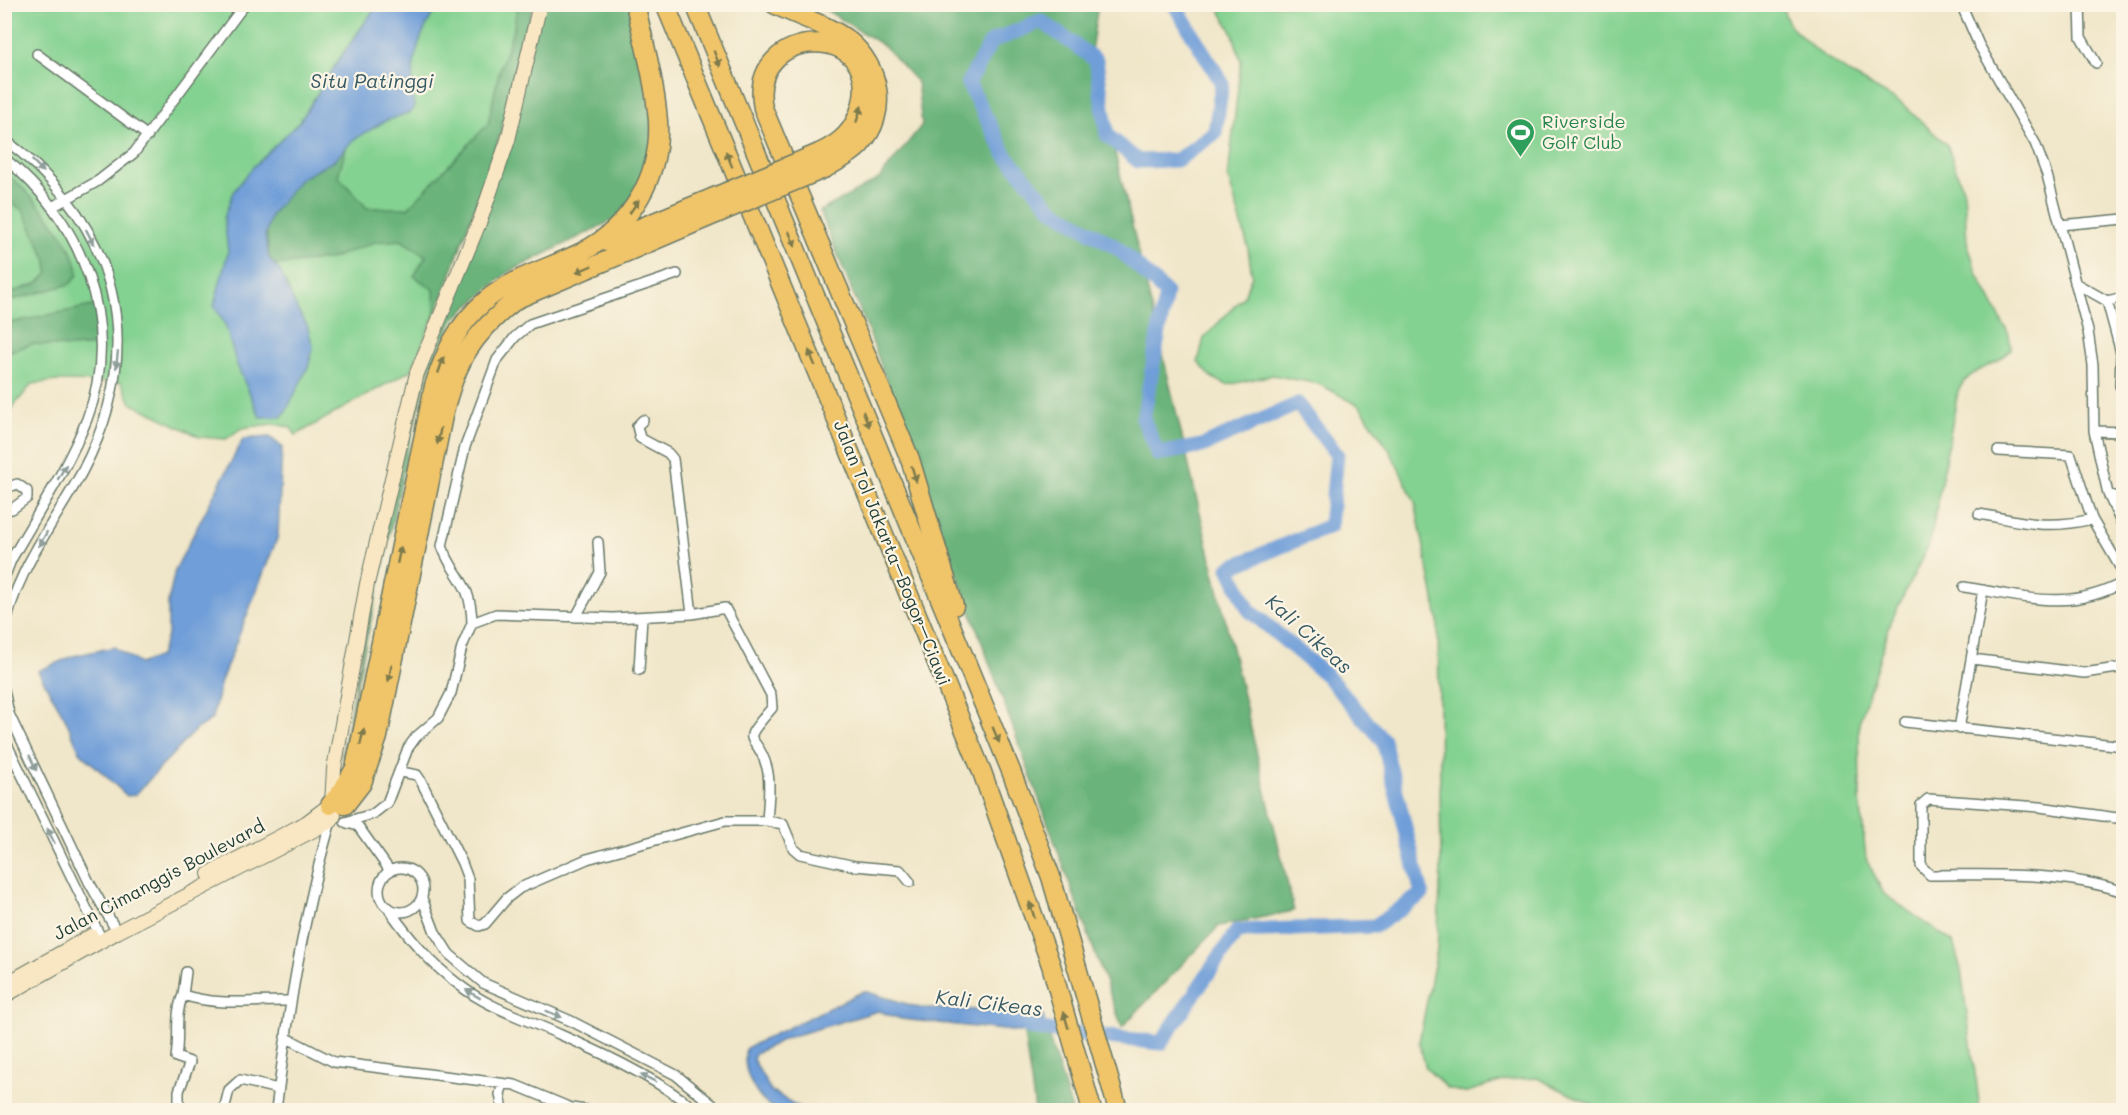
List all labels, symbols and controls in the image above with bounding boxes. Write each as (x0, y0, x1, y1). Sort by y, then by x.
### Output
one-way arrow (712, 50, 722, 68)
water label: Situ Patinggi (310, 67, 435, 93)
one-way arrow (854, 105, 864, 123)
place label: Riverside Golf Club (1542, 109, 1626, 154)
sports icon: Riverside Golf Club (1505, 116, 1537, 158)
one-way arrow (724, 149, 734, 167)
one-way arrow (31, 158, 45, 172)
one-way arrow (628, 199, 640, 215)
one-way arrow (85, 229, 95, 246)
one-way arrow (788, 230, 797, 248)
one-way arrow (575, 264, 593, 274)
one-way arrow (807, 349, 817, 367)
one-way arrow (112, 351, 122, 370)
one-way arrow (437, 356, 446, 374)
one-way arrow (862, 410, 871, 428)
street label: Jalan Tol Jakarta–Bogor–Ciawi (829, 416, 957, 689)
one-way arrow (434, 426, 443, 445)
one-way arrow (57, 463, 67, 480)
one-way arrow (910, 465, 919, 483)
one-way arrow (38, 531, 49, 547)
one-way arrow (395, 546, 404, 565)
water label: Kali Cikeas (1261, 588, 1358, 679)
one-way arrow (385, 664, 394, 683)
one-way arrow (358, 727, 367, 746)
one-way arrow (991, 727, 1001, 745)
one-way arrow (29, 754, 38, 771)
street label: Jalan Cimanggis Boulevard (49, 813, 268, 945)
one-way arrow (47, 827, 56, 844)
one-way arrow (1027, 901, 1036, 919)
water label: Kali Cikeas (934, 983, 1044, 1021)
one-way arrow (465, 988, 481, 999)
one-way arrow (545, 1010, 563, 1019)
one-way arrow (1061, 1011, 1070, 1029)
one-way arrow (639, 1074, 656, 1083)

